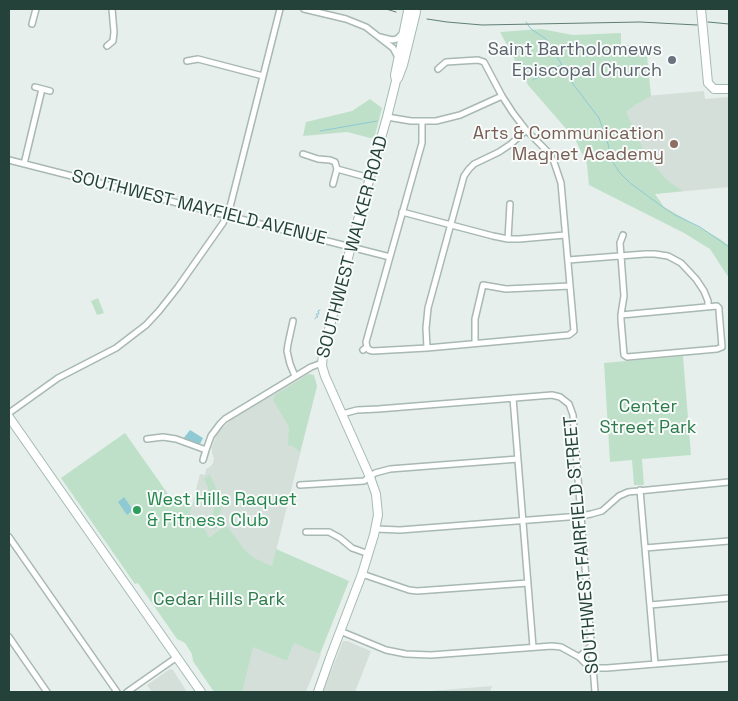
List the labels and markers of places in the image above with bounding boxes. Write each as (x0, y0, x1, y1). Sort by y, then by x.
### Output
place label: Saint Bartholomews Episcopal Church (488, 39, 662, 82)
marker: Saint Bartholomews Episcopal Church (666, 54, 678, 66)
place label: Arts & Communication Magnet Academy (473, 123, 664, 166)
marker: Arts & Communication Magnet Academy (668, 138, 680, 150)
place label: West Hills Raquet & Fitness Club (147, 489, 297, 532)
marker: West Hills Raquet & Fitness Club (131, 504, 143, 516)

